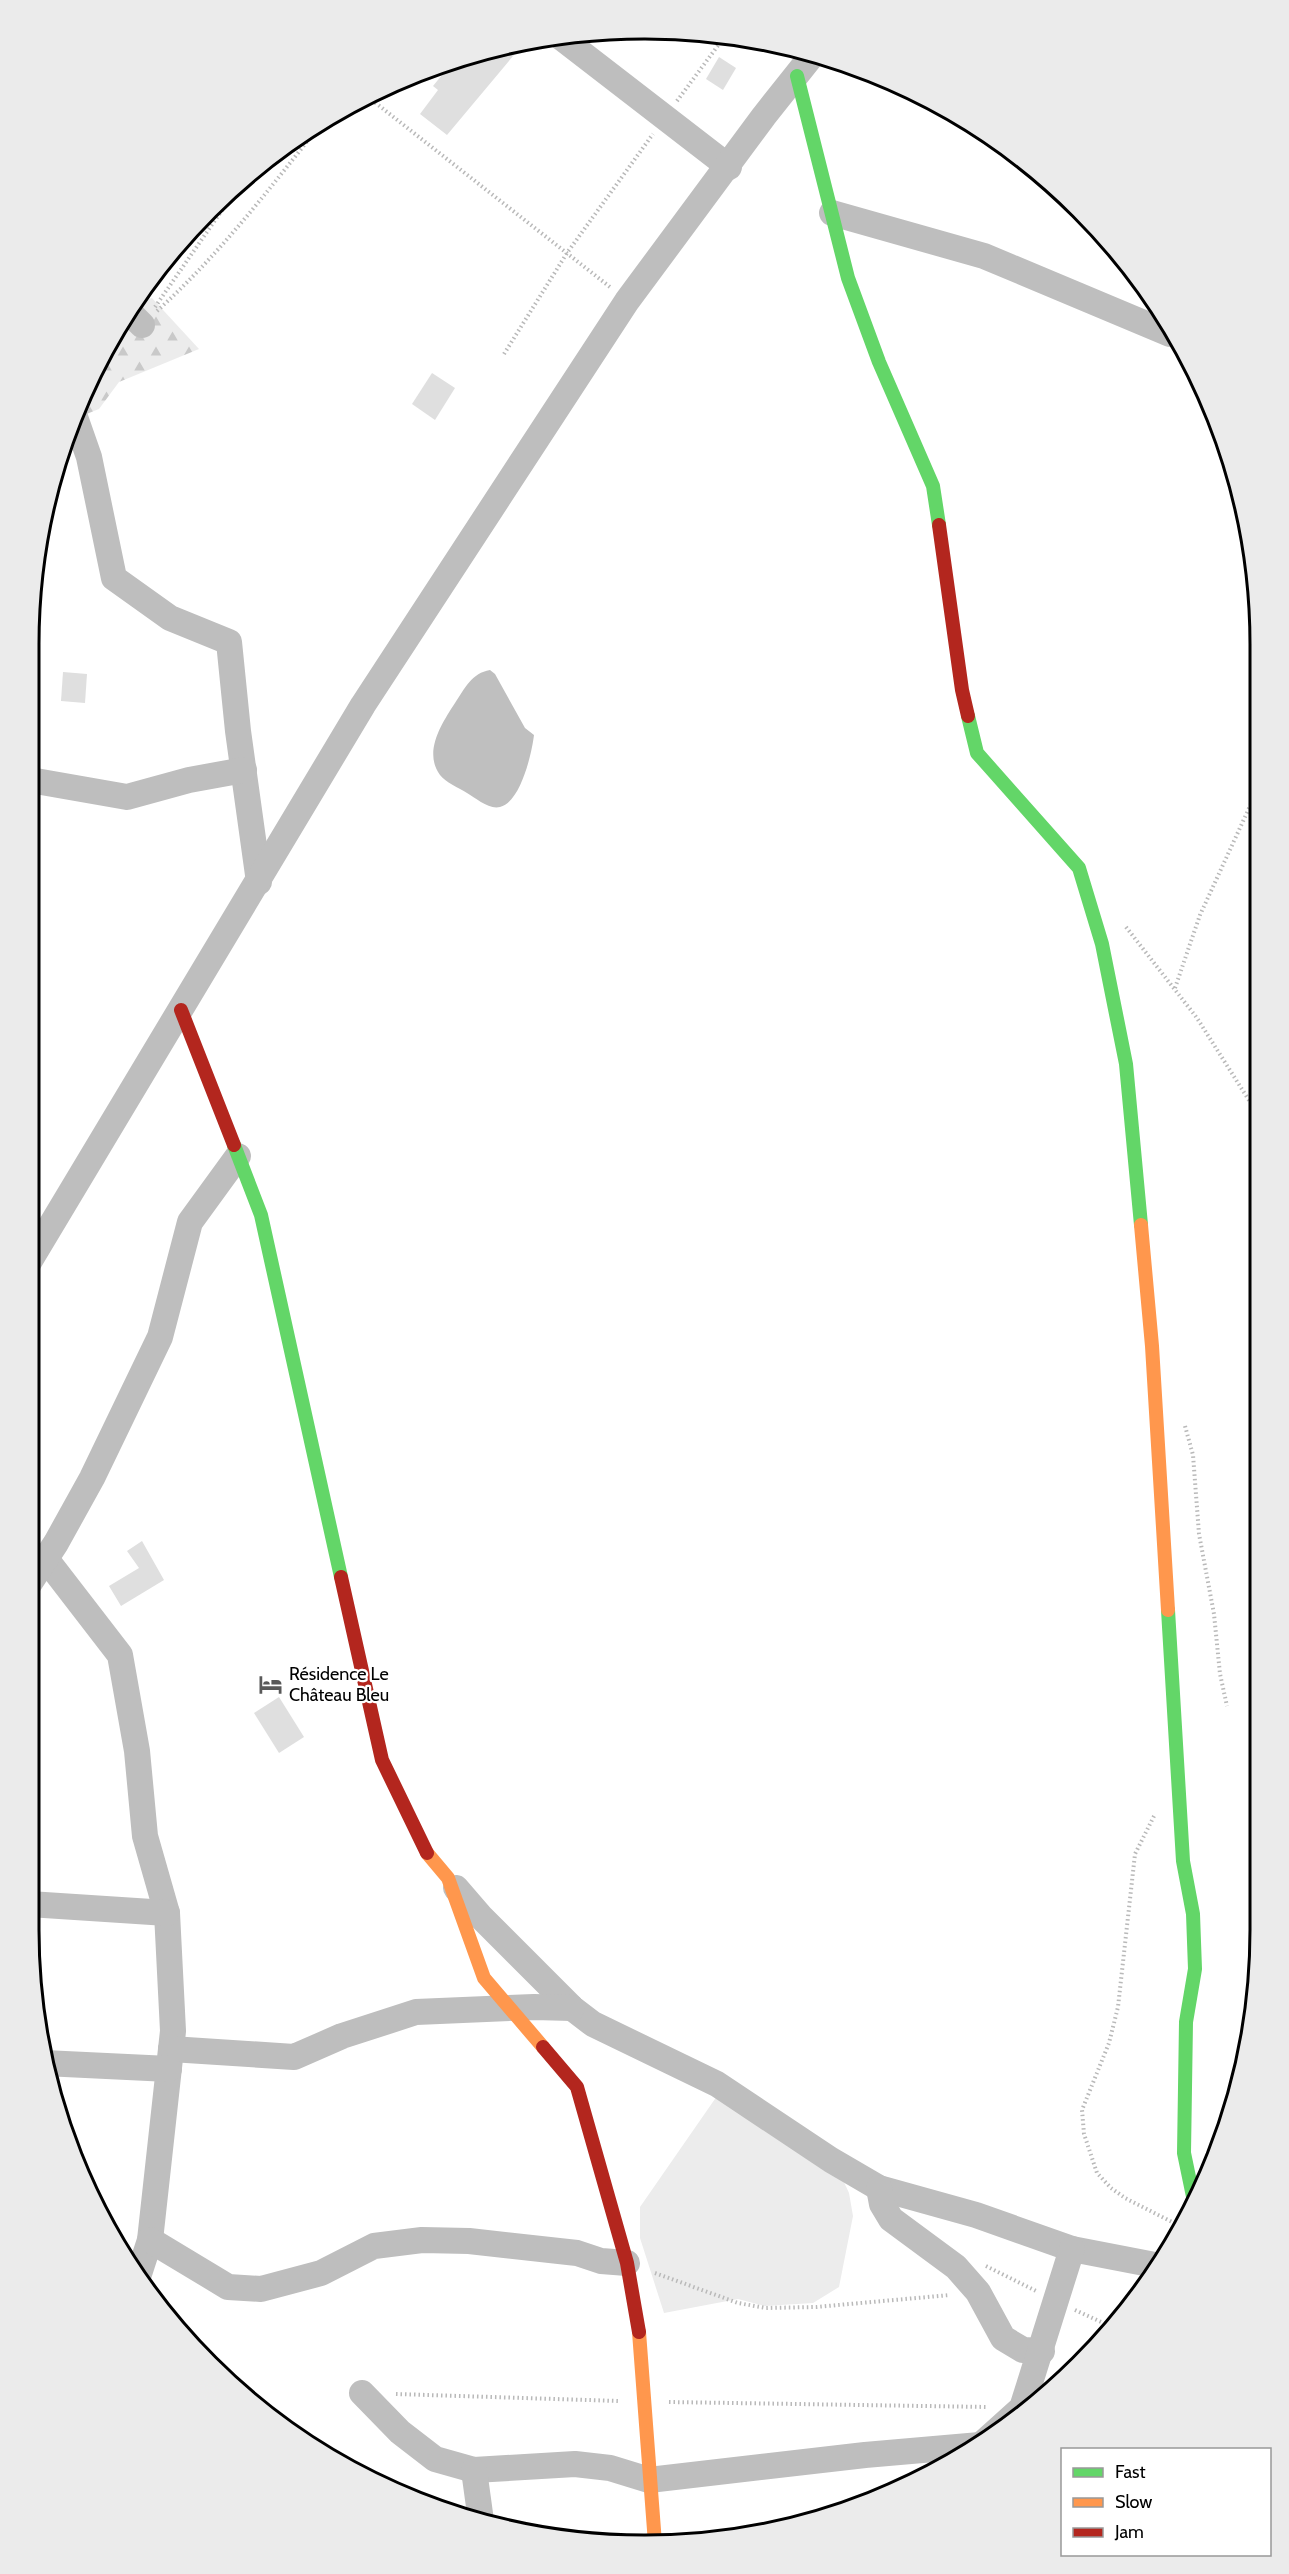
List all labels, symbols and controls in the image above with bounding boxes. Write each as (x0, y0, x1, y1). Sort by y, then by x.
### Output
place label: Résidence Le Château Bleu (289, 1663, 389, 1706)
hotel icon: Résidence Le Château Bleu (258, 1671, 284, 1697)
legend (1061, 2448, 1271, 2556)
text: Fast (1115, 2461, 1146, 2483)
text: Slow (1115, 2491, 1152, 2513)
text: Jam (1114, 2521, 1144, 2543)

